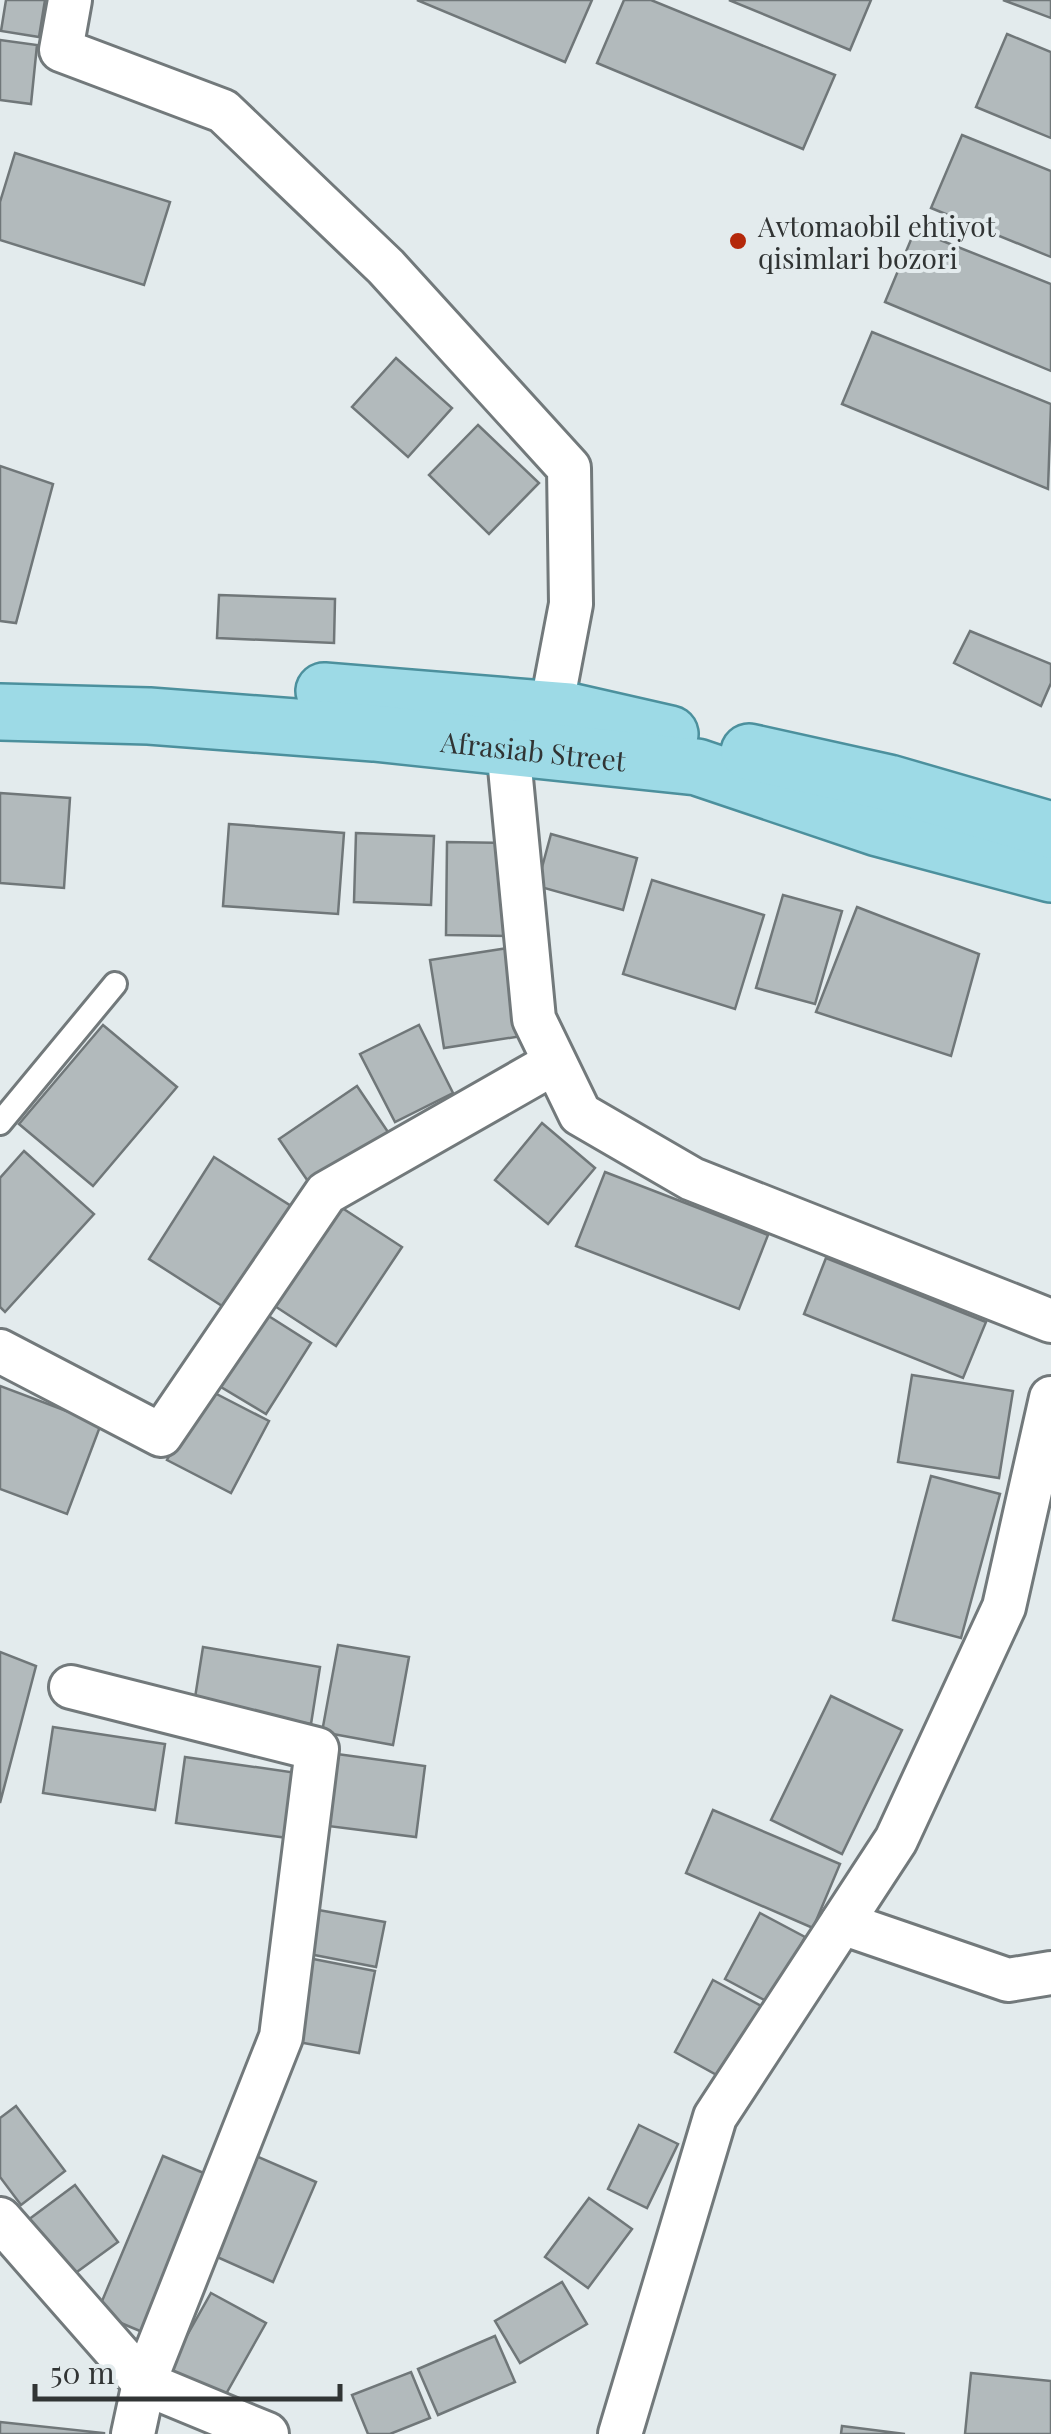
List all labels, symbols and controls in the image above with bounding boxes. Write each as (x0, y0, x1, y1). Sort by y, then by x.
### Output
place label: Avtomaobil ehtiyot qisimlari bozori (757, 207, 997, 276)
marker: Avtomaobil ehtiyot qisimlari bozori (727, 230, 749, 252)
street label: Afrasiab Street (438, 722, 629, 778)
scale bar (35, 2339, 340, 2401)
text: 50 m (50, 2352, 115, 2392)

